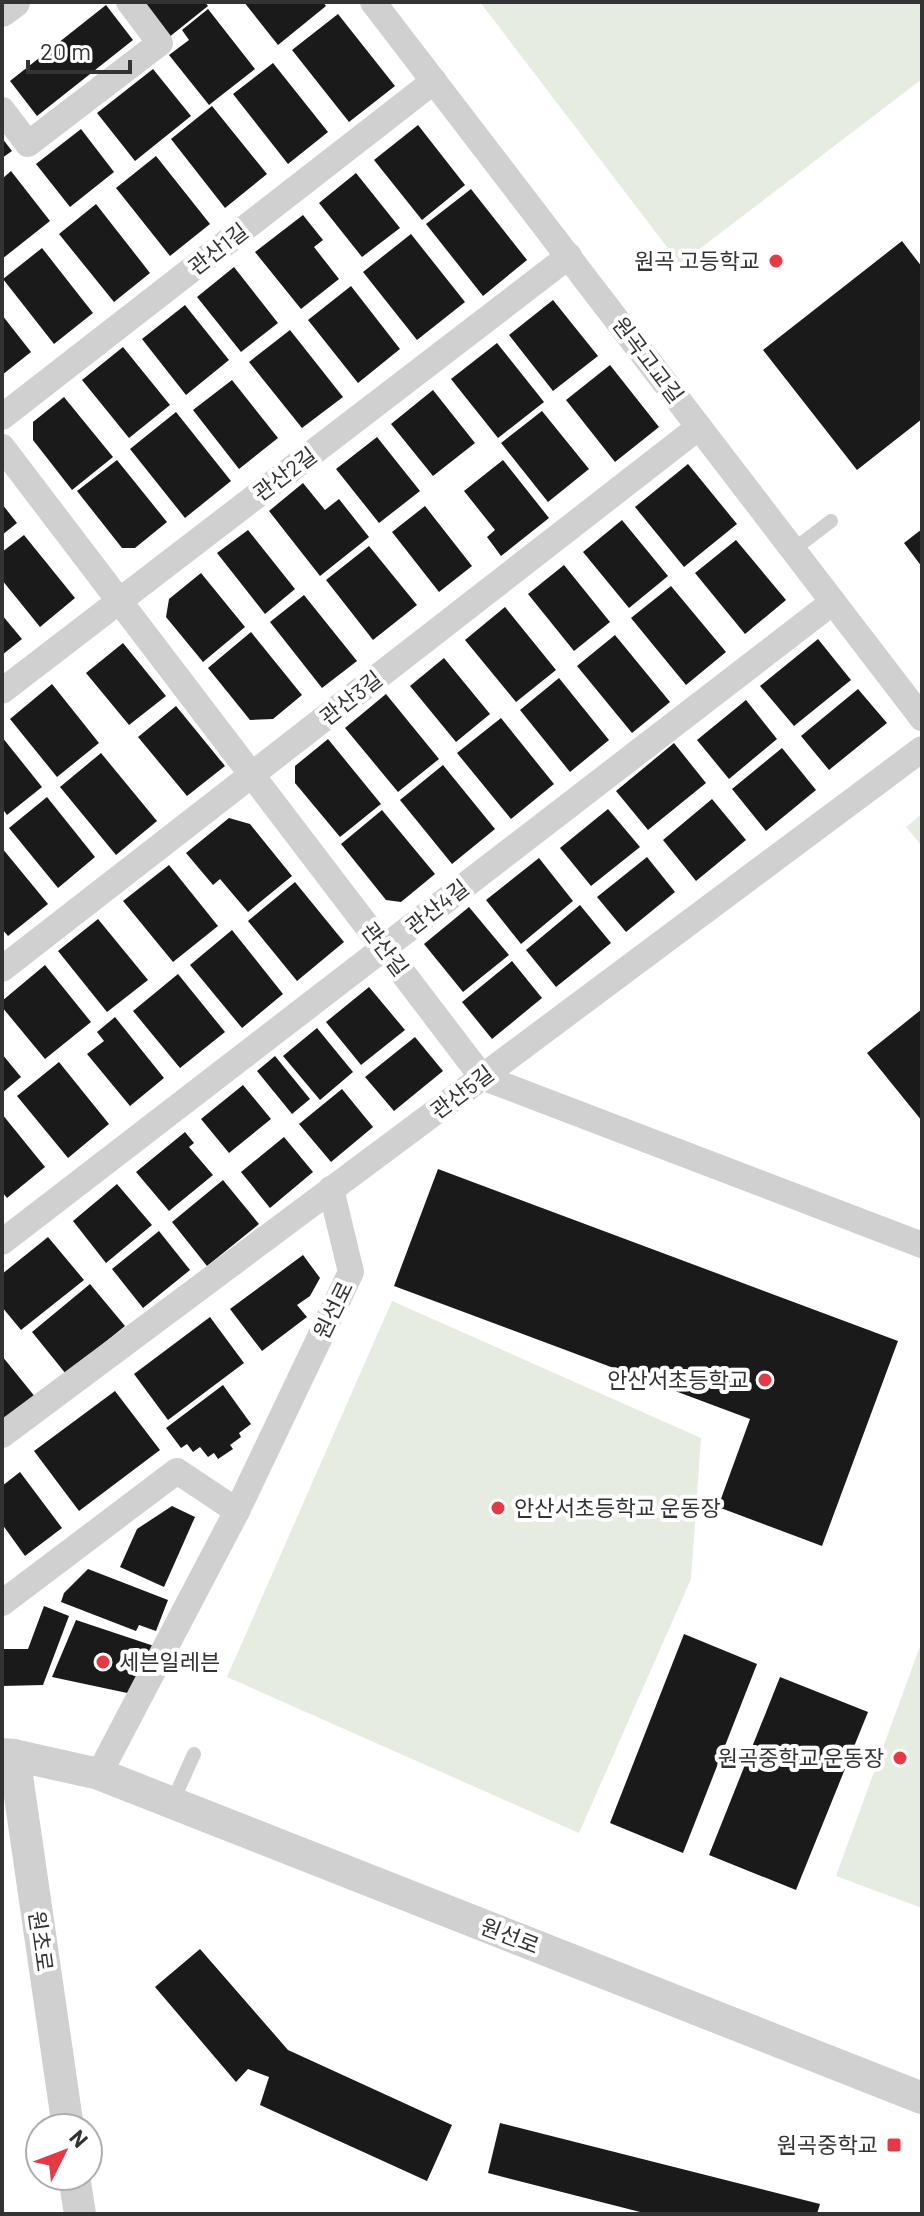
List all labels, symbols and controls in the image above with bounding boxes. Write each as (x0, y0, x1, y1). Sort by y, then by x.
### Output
scale bar (28, 24, 130, 74)
text: 20 m (40, 36, 91, 65)
street label: 관산1길 (182, 217, 252, 280)
place label: 원곡 고등학교 (634, 247, 760, 273)
marker: 원곡 고등학교 (767, 252, 785, 270)
street label: 원곡고교길 (608, 311, 690, 408)
street label: 관산2길 (248, 441, 321, 505)
street label: 관산3길 (314, 665, 387, 730)
street label: 관산4길 (400, 874, 473, 939)
street label: 관산길 (357, 916, 414, 980)
street label: 관산5길 (425, 1059, 498, 1123)
street label: 원선로 (307, 1277, 357, 1343)
place label: 안산서초등학교 (607, 1366, 749, 1392)
marker: 안산서초등학교 (756, 1371, 774, 1389)
place label: 안산서초등학교 운동장 (514, 1494, 721, 1520)
marker: 안산서초등학교 운동장 (489, 1499, 507, 1517)
place label: 세븐일레븐 (119, 1648, 220, 1674)
marker: 세븐일레븐 (94, 1653, 112, 1671)
place label: 원곡중학교 운동장 (718, 1744, 884, 1770)
marker: 원곡중학교 운동장 (891, 1749, 909, 1767)
street label: 원초로 (25, 1909, 59, 1973)
street label: 원선로 (477, 1912, 543, 1958)
north arrow (24, 2112, 104, 2192)
text: N (65, 2124, 94, 2152)
place label: 원곡중학교 (777, 2131, 878, 2157)
marker: 원곡중학교 (885, 2136, 903, 2154)

